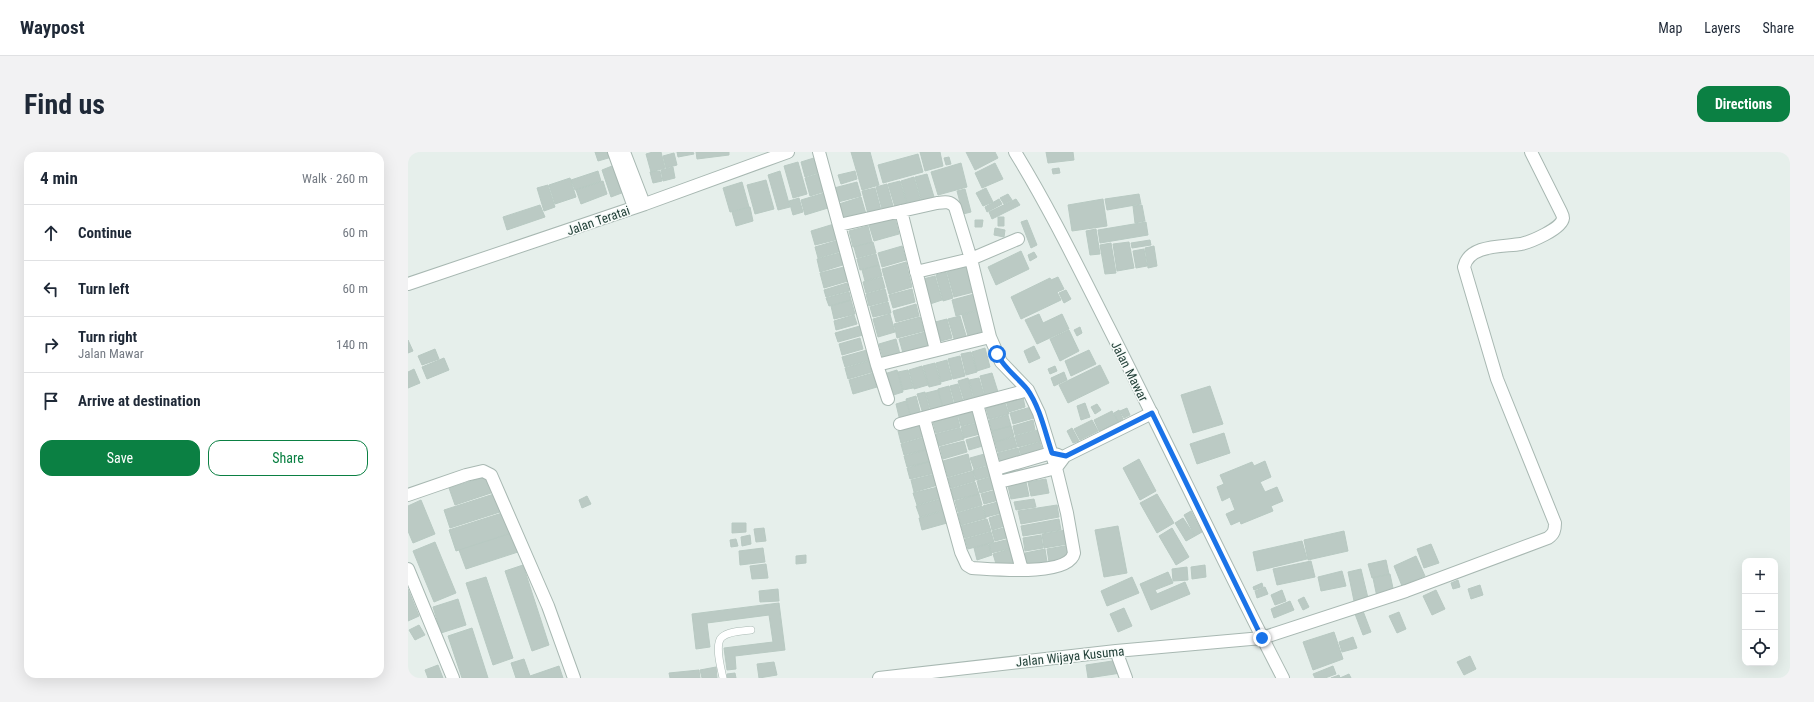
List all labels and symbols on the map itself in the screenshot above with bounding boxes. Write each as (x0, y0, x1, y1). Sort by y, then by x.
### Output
street label: Jalan Teratai (565, 203, 632, 238)
street label: Jalan Mawar (1108, 339, 1151, 404)
route start (988, 345, 1006, 363)
route end (1253, 629, 1271, 647)
street label: Jalan Wijaya Kusuma (1015, 643, 1125, 670)

